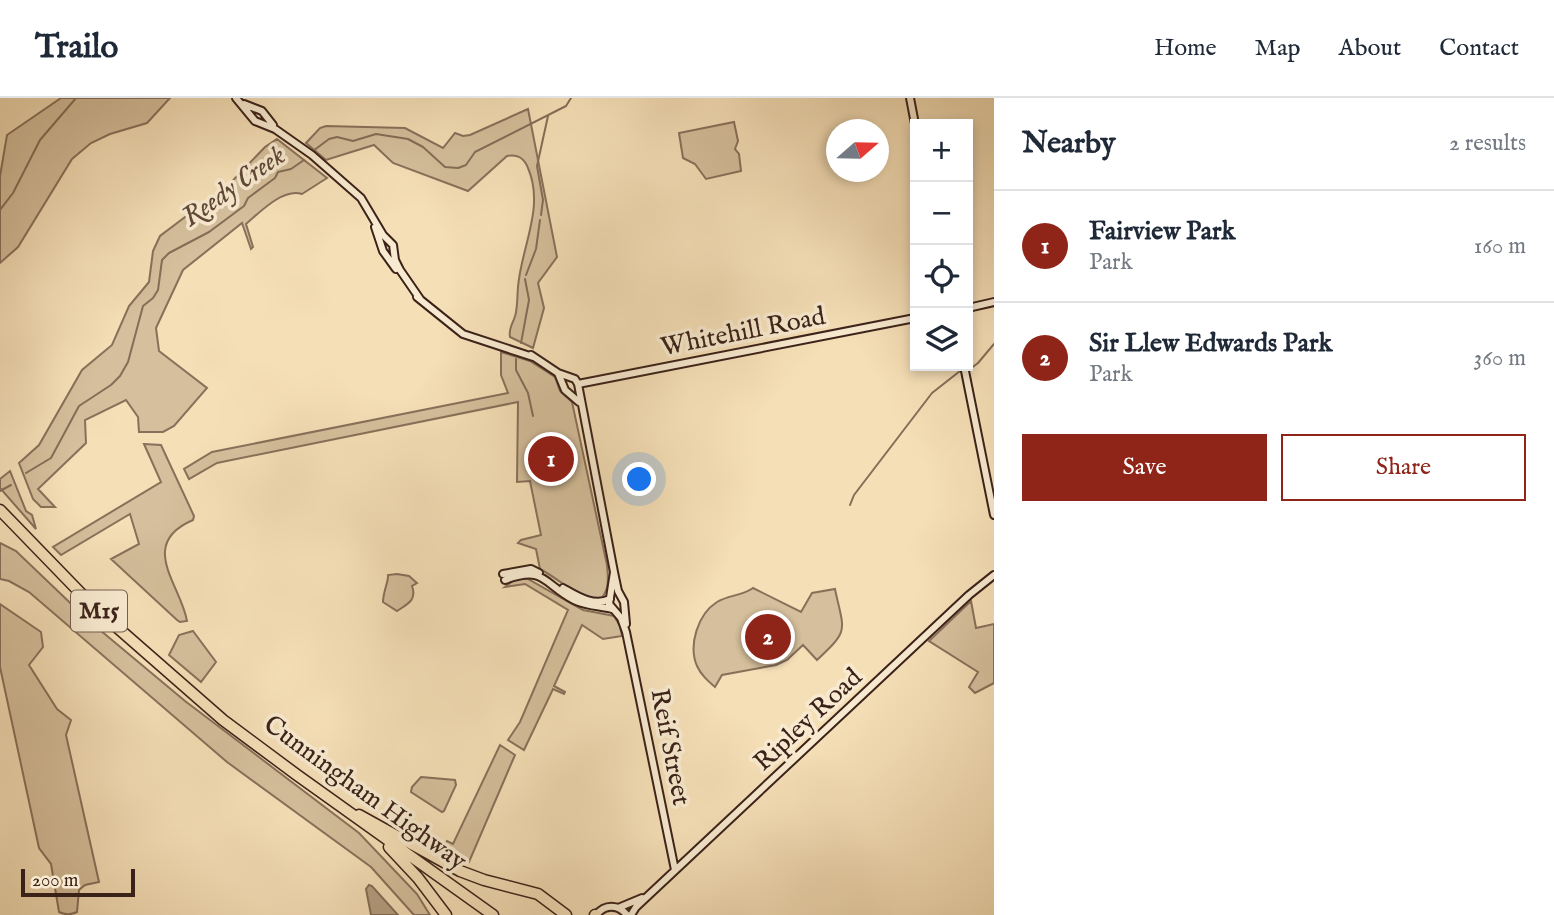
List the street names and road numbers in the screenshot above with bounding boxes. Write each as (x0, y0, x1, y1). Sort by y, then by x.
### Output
street label: Whitehill Road (658, 300, 828, 364)
road number: M15 (71, 590, 127, 632)
street label: Ripley Road (747, 661, 869, 779)
street label: Reif Street (643, 686, 697, 808)
street label: Cunningham Highway (257, 708, 473, 878)

